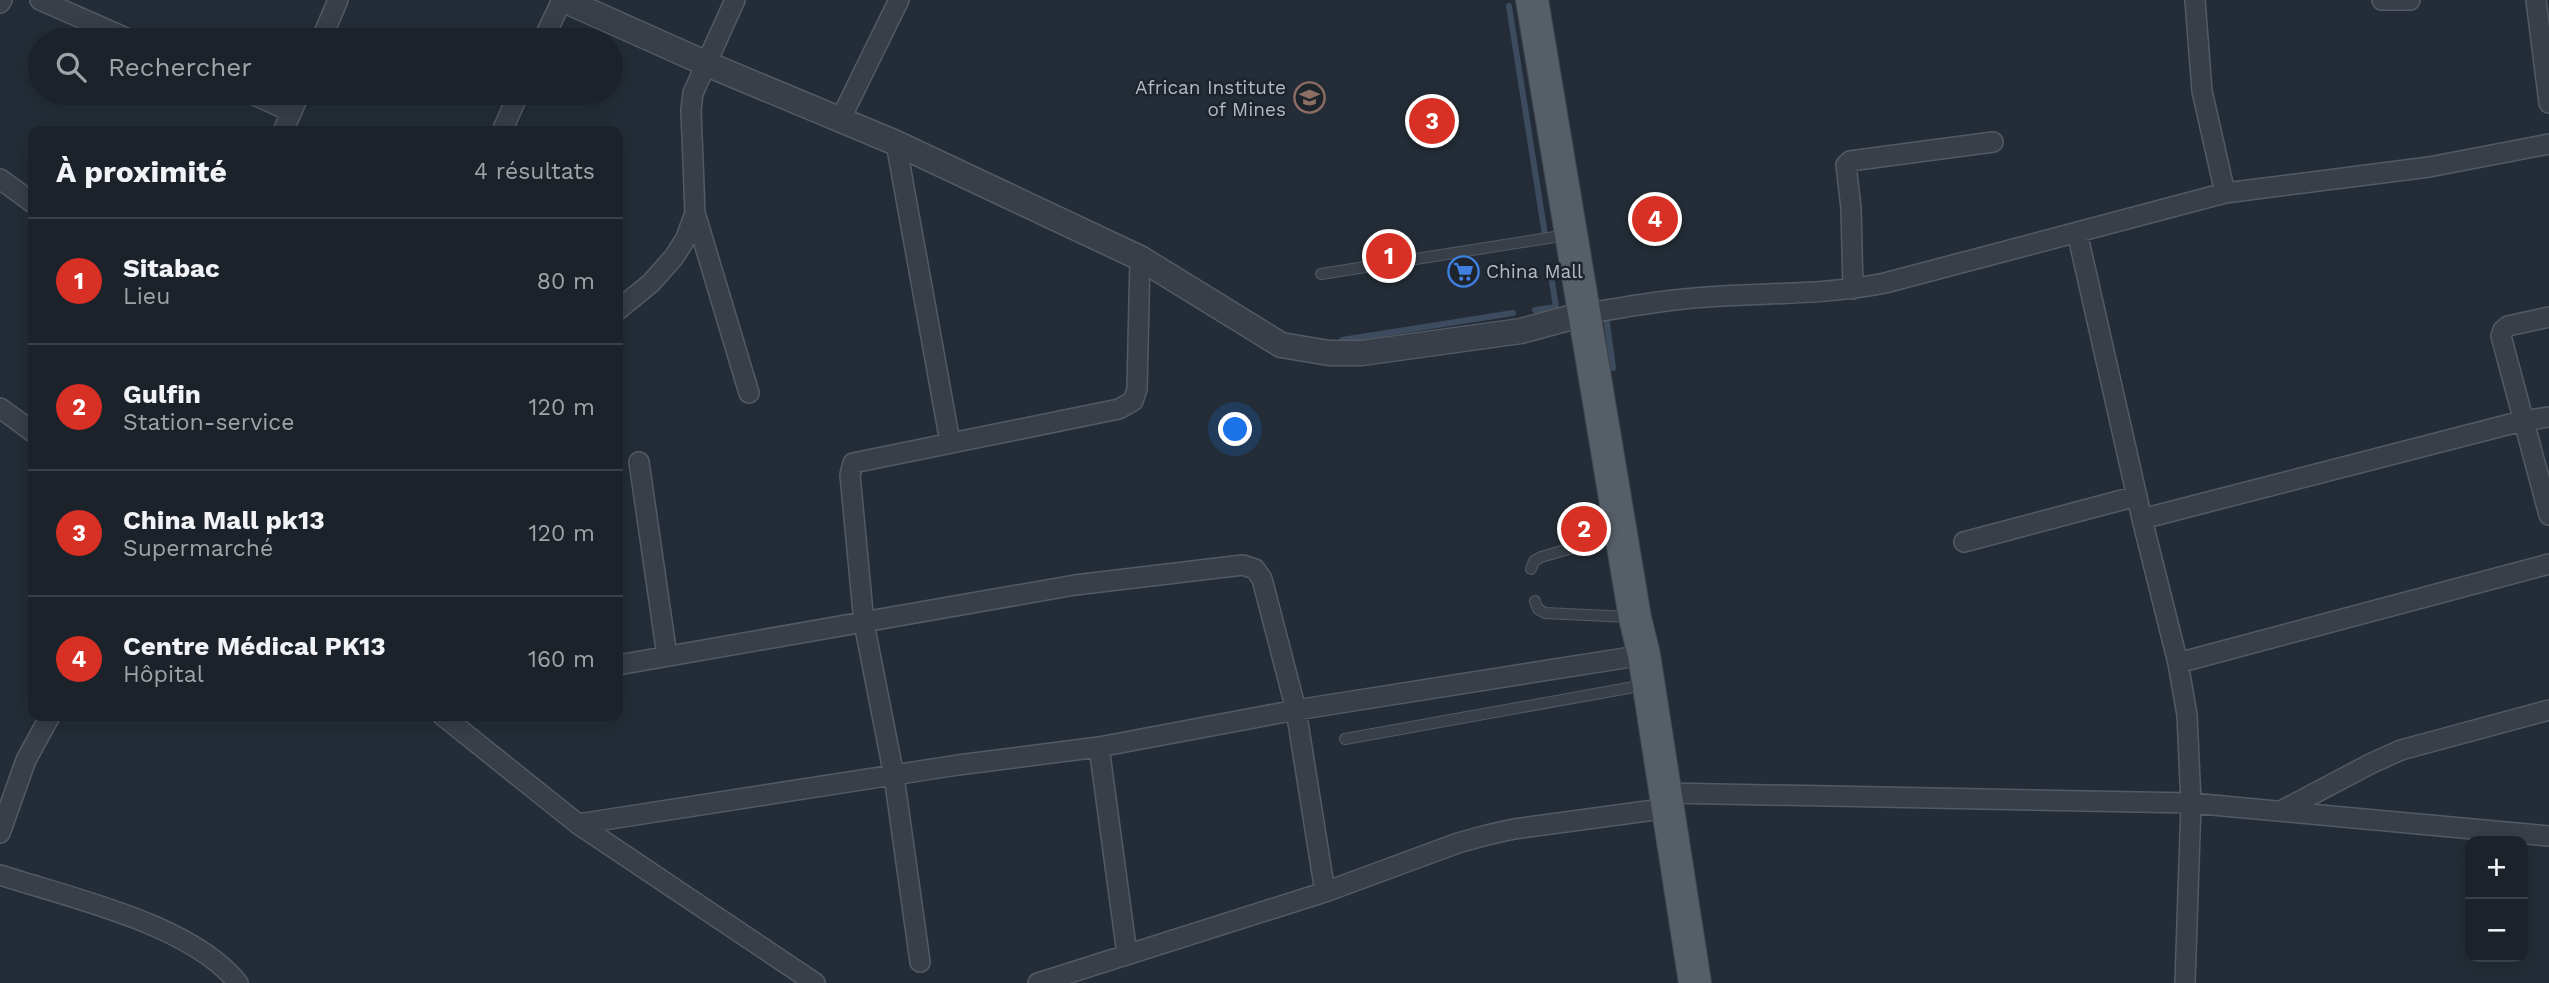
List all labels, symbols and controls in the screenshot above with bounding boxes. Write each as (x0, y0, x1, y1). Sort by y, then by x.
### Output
search box (28, 28, 623, 105)
icon: search (52, 48, 90, 86)
text: Rechercher (108, 52, 252, 82)
place label: African Institute of Mines (1135, 76, 1286, 121)
school or university icon: African Institute of Mines (1292, 81, 1326, 115)
pin: 3 (1409, 95, 1455, 147)
text: À proximité (56, 154, 227, 189)
text: 4 résultats (474, 158, 595, 185)
pin: 4 (1632, 193, 1678, 245)
pin: 1 (1366, 230, 1412, 282)
text: Sitabac (123, 253, 220, 283)
supermarket icon: China Mall (1446, 254, 1480, 288)
place label: China Mall (1486, 260, 1583, 283)
text: 1 (74, 268, 84, 295)
text: 80 m (537, 268, 595, 295)
text: Lieu (123, 283, 170, 310)
text: Gulfin (123, 379, 201, 409)
text: 2 (72, 394, 86, 421)
text: 120 m (529, 394, 595, 421)
text: Station-service (123, 409, 294, 436)
your location (1218, 412, 1252, 446)
pin: 2 (1561, 503, 1607, 555)
text: China Mall pk13 (123, 505, 325, 535)
text: 3 (72, 520, 86, 547)
text: 120 m (529, 520, 595, 547)
text: Supermarché (123, 535, 273, 562)
text: Centre Médical PK13 (123, 631, 386, 661)
text: 4 (72, 646, 86, 673)
text: 160 m (528, 646, 595, 673)
text: Hôpital (123, 661, 204, 688)
map controls (2465, 836, 2528, 962)
button: + (2465, 836, 2528, 899)
button: − (2465, 899, 2528, 962)

